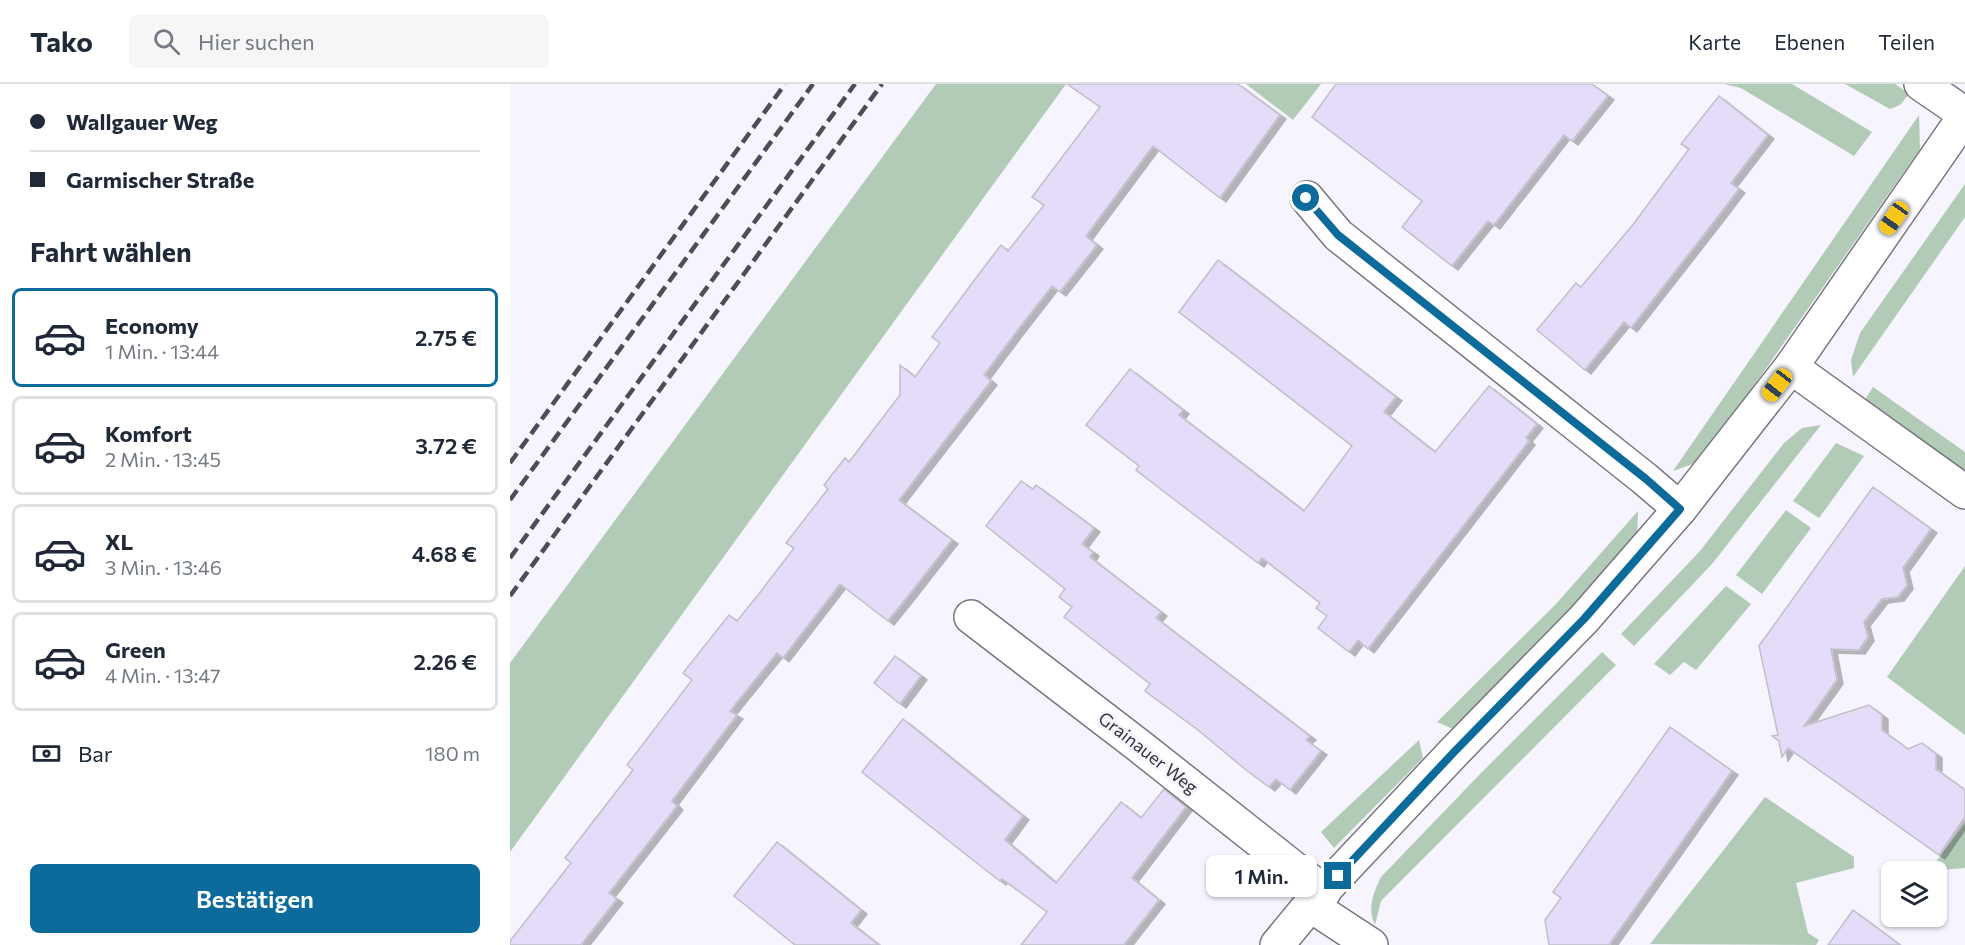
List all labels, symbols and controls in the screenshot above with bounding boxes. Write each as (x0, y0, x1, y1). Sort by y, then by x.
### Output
search box (129, 14, 549, 68)
text: Tako (30, 24, 93, 58)
icon: search (150, 25, 183, 58)
text: Hier suchen (198, 28, 315, 55)
text: Karte (1688, 29, 1741, 54)
text: Ebenen (1774, 29, 1845, 54)
text: Teilen (1878, 29, 1935, 54)
text: Wallgauer Weg (66, 108, 218, 135)
text: Garmischer Straße (66, 166, 254, 193)
route start (1292, 184, 1319, 211)
car (1876, 198, 1912, 238)
text: Fahrt wählen (30, 235, 192, 268)
icon: car (33, 311, 87, 365)
text: Economy (105, 312, 199, 339)
text: 2.75 € (415, 324, 477, 351)
text: 1 Min. · 13:44 (105, 339, 219, 363)
car (1759, 365, 1795, 405)
icon: car (33, 419, 87, 473)
text: Komfort (105, 420, 192, 447)
text: 3.72 € (415, 432, 477, 459)
text: 2 Min. · 13:45 (105, 447, 221, 471)
icon: car (33, 527, 87, 581)
text: XL (105, 528, 133, 555)
text: 4.68 € (412, 540, 477, 567)
text: 3 Min. · 13:46 (105, 555, 222, 579)
icon: car (33, 635, 87, 689)
text: Green (105, 636, 166, 663)
text: 2.26 € (414, 648, 477, 675)
text: 4 Min. · 13:47 (105, 663, 221, 687)
street label: Grainauer Weg (1094, 706, 1203, 798)
icon: cash (30, 737, 63, 770)
text: Bar (78, 740, 113, 767)
text: 180 m (425, 741, 480, 765)
callout: 1 Min. (1206, 855, 1317, 897)
map controls (1881, 861, 1947, 927)
button: layers (1881, 861, 1947, 927)
route end (1324, 862, 1351, 889)
button: Bestätigen (30, 864, 480, 933)
text: 1 Min. (1235, 864, 1289, 888)

